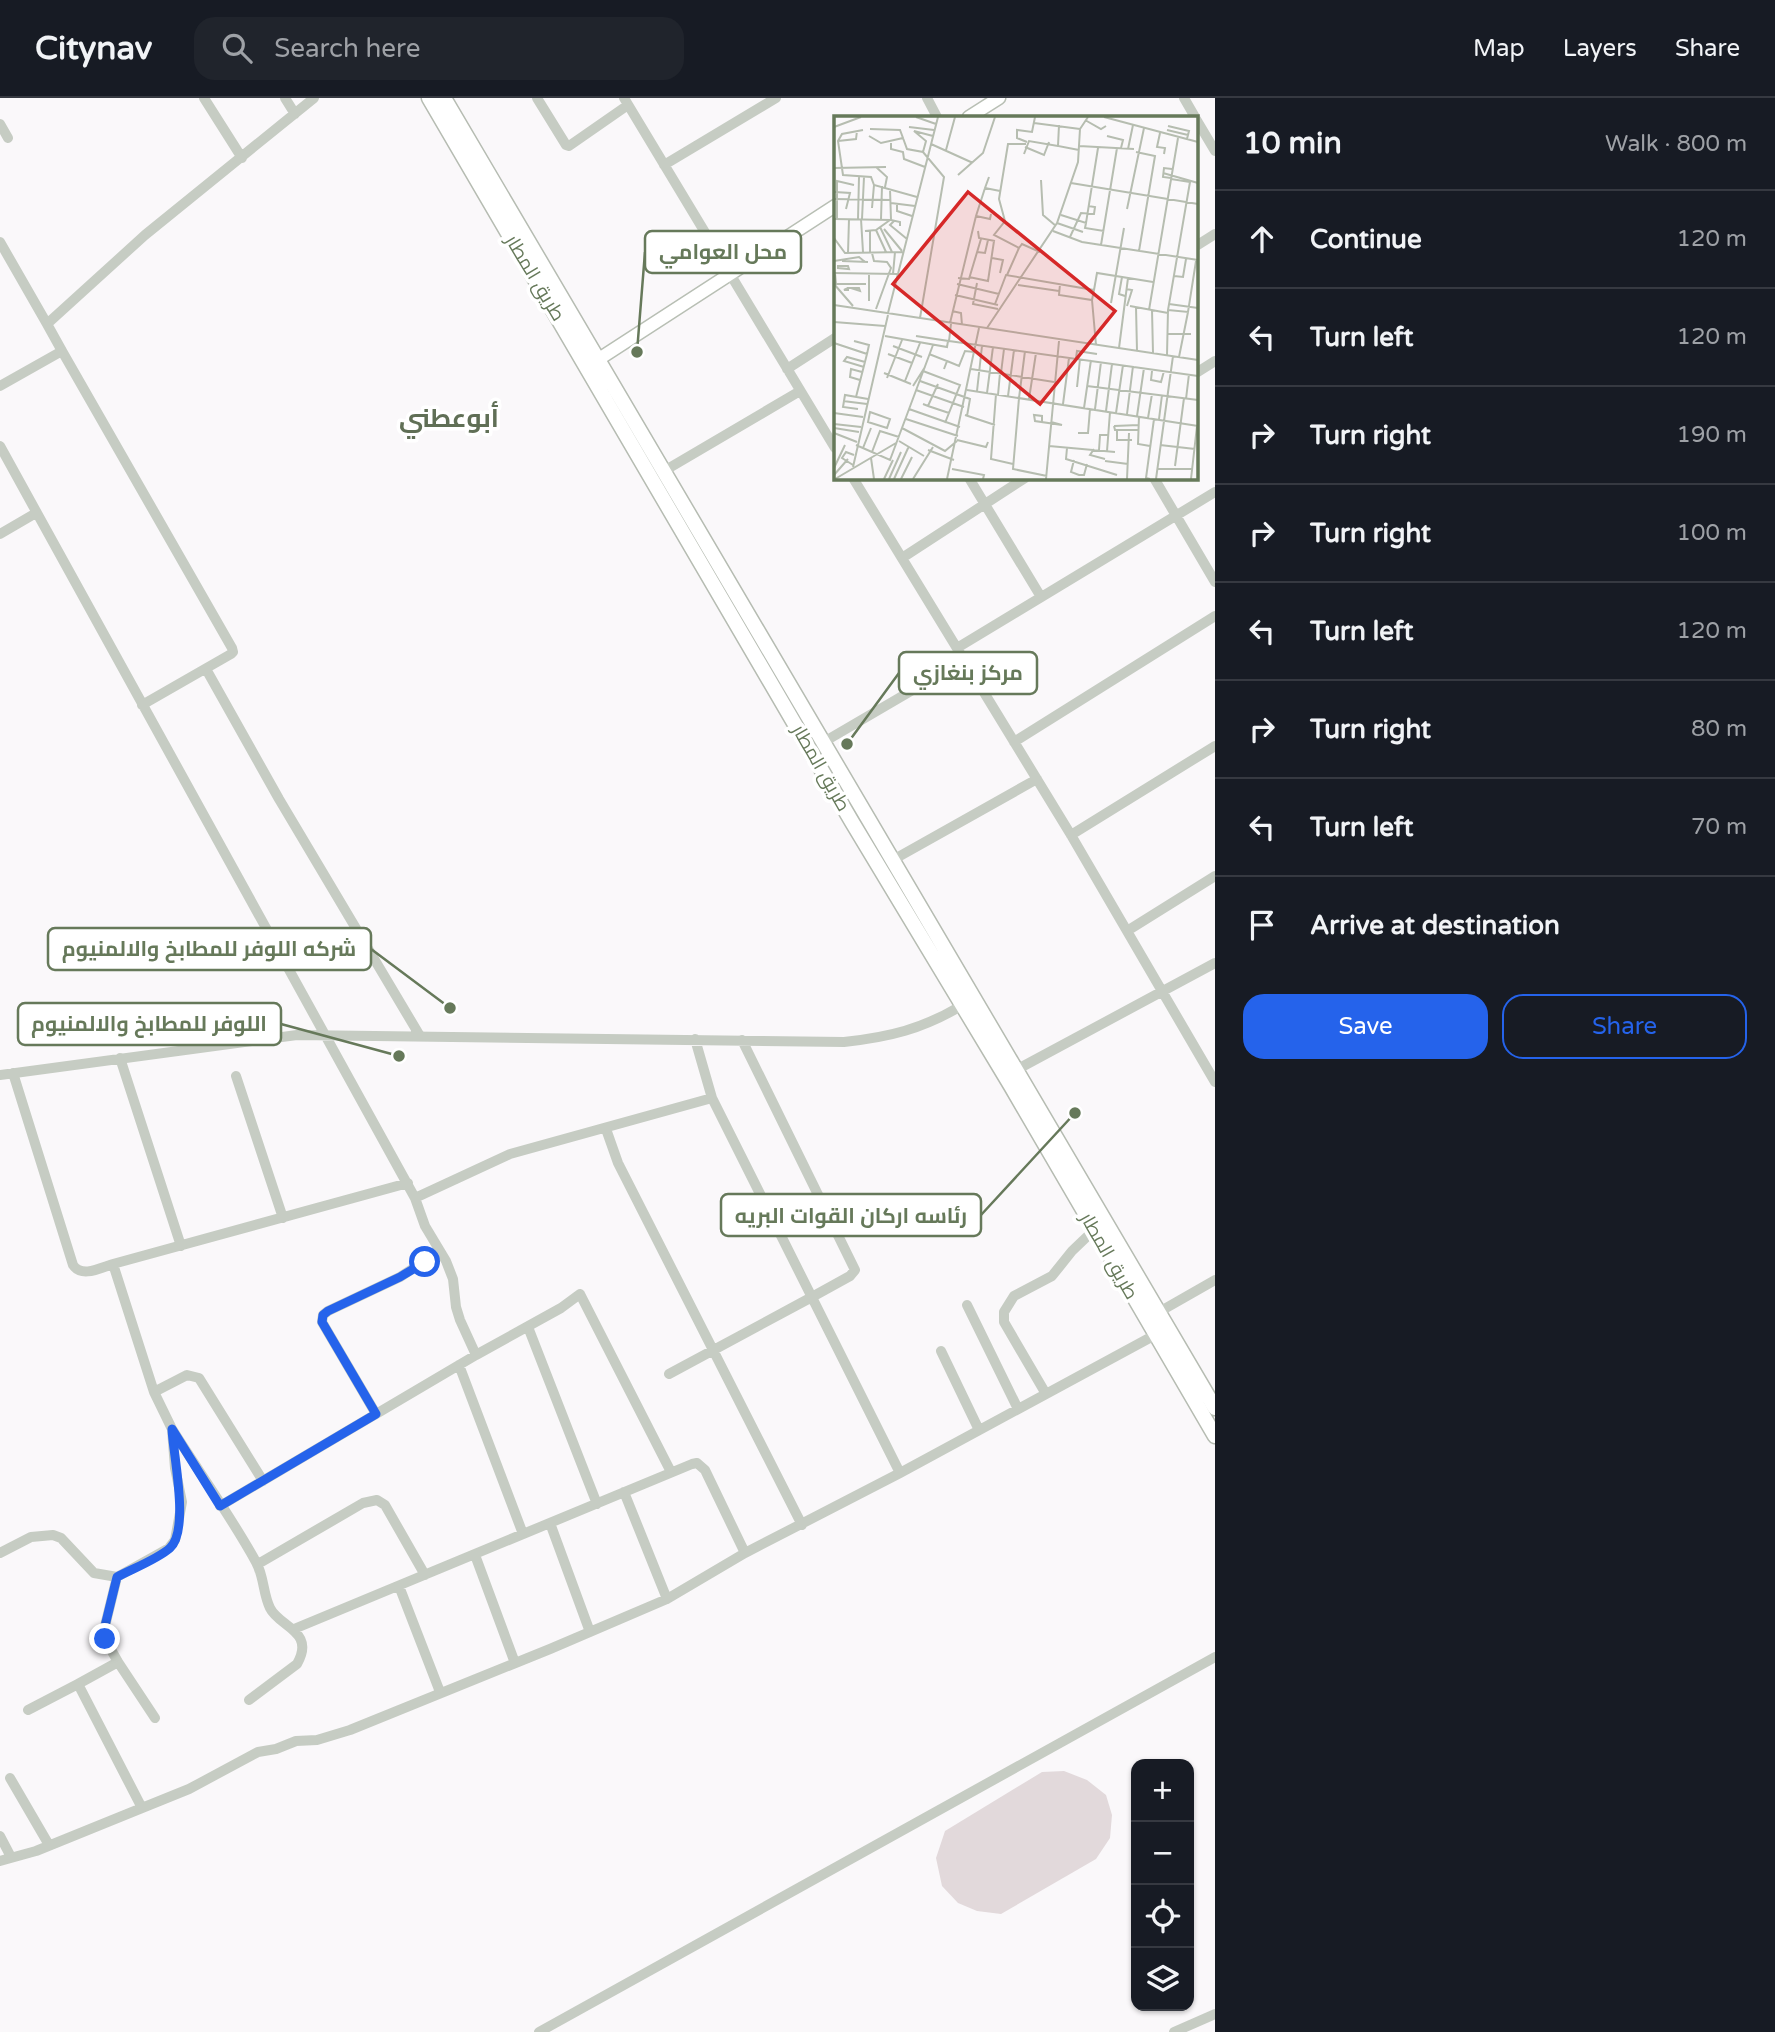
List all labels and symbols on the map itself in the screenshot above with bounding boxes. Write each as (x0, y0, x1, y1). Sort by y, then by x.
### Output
inset map (834, 116, 1198, 480)
street label: طريق المطار (499, 230, 569, 325)
callout: محل العوامي (645, 231, 801, 273)
text: محل العوامي (659, 240, 787, 269)
district label: أبوعطني (399, 401, 499, 439)
callout: مركز بنغازي (899, 652, 1037, 694)
text: مركز بنغازي (913, 661, 1023, 690)
street label: طريق المطار (786, 720, 855, 816)
callout: شركه اللوفر للمطابخ والالمنيوم (48, 928, 371, 970)
text: شركه اللوفر للمطابخ والالمنيوم (62, 937, 356, 963)
callout: اللوفر للمطابخ والالمنيوم (18, 1003, 281, 1045)
text: اللوفر للمطابخ والالمنيوم (31, 1012, 267, 1038)
callout: رئاسه اركان القوات البريه (721, 1194, 981, 1236)
text: رئاسه اركان القوات البريه (735, 1204, 967, 1229)
street label: طريق المطار (1074, 1208, 1143, 1304)
route start (409, 1246, 440, 1277)
route end (89, 1623, 120, 1654)

